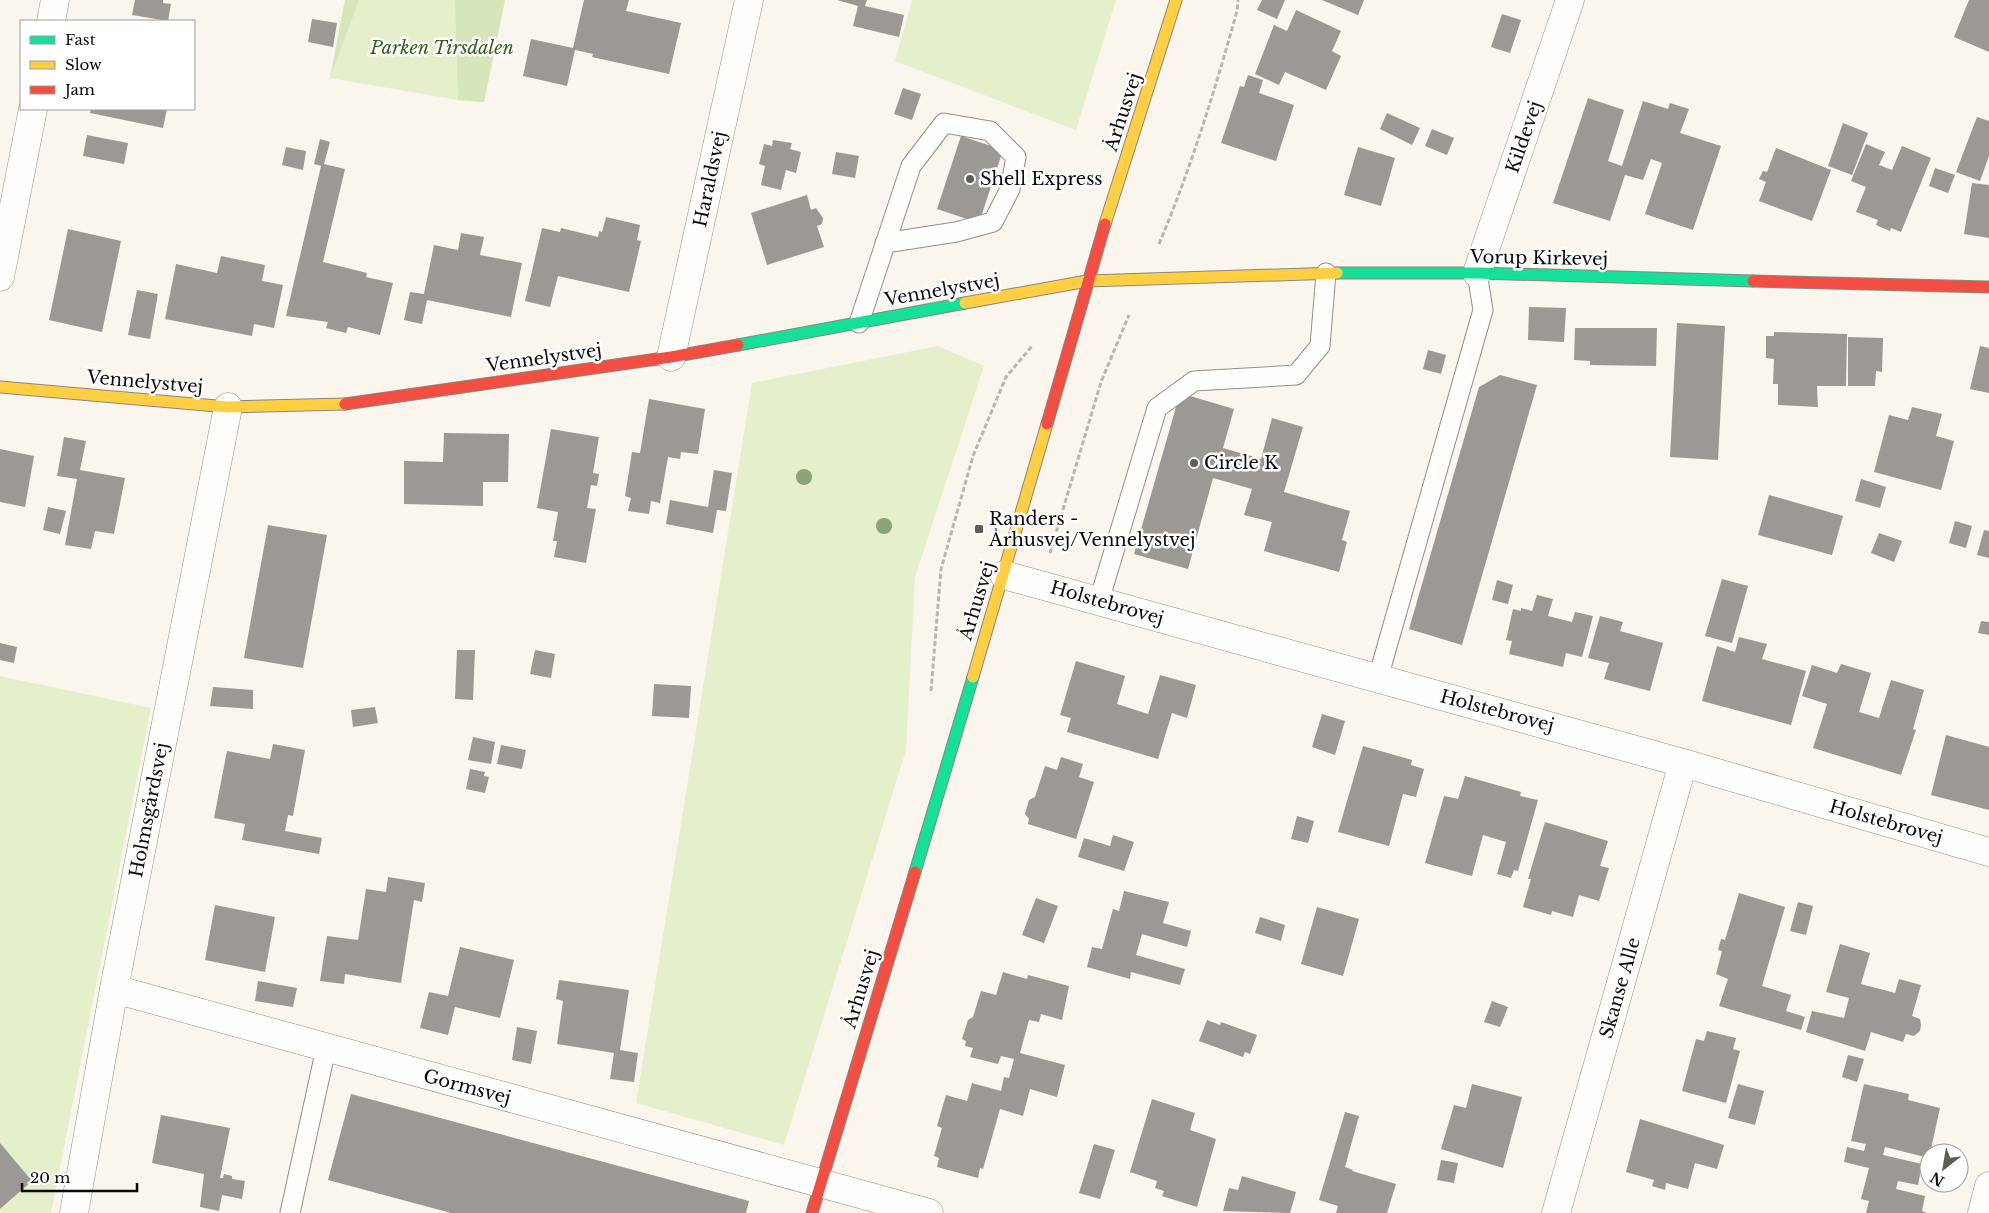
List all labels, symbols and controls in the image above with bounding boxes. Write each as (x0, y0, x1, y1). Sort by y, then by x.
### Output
legend (20, 20, 195, 110)
text: Fast (65, 30, 96, 49)
park label: Parken Tirsdalen (369, 37, 514, 59)
text: Slow (65, 55, 102, 74)
street label: Århusvej (1099, 70, 1146, 155)
text: Jam (63, 80, 95, 99)
street label: Kildevej (1501, 98, 1547, 176)
street label: Haraldsvej (689, 129, 731, 229)
place label: Shell Express (980, 168, 1102, 190)
marker: Shell Express (964, 173, 976, 185)
street label: Vorup Kirkevej (1469, 246, 1608, 270)
street label: Vennelystvej (882, 269, 1001, 311)
street label: Vennelystvej (484, 339, 603, 377)
street label: Vennelystvej (85, 366, 204, 398)
place label: Circle K (1204, 452, 1279, 474)
marker: Circle K (1188, 457, 1200, 469)
place label: Randers - Århusvej/Vennelystvej (988, 508, 1195, 551)
marker: Randers - Århusvej/Vennelystvej (973, 523, 985, 535)
street label: Århusvej (953, 559, 999, 644)
street label: Holstebrovej (1048, 576, 1166, 630)
street label: Holstebrovej (1438, 685, 1556, 737)
street label: Holmsgårdsvej (125, 741, 173, 879)
street label: Holstebrovej (1827, 795, 1945, 849)
street label: Skanse Alle (1595, 935, 1645, 1041)
street label: Århusvej (837, 947, 883, 1032)
street label: Gormsvej (421, 1065, 513, 1109)
north arrow (1919, 1143, 1969, 1193)
scale bar (22, 1160, 138, 1192)
text: 20 m (30, 1168, 70, 1187)
text: N (1927, 1168, 1948, 1190)

